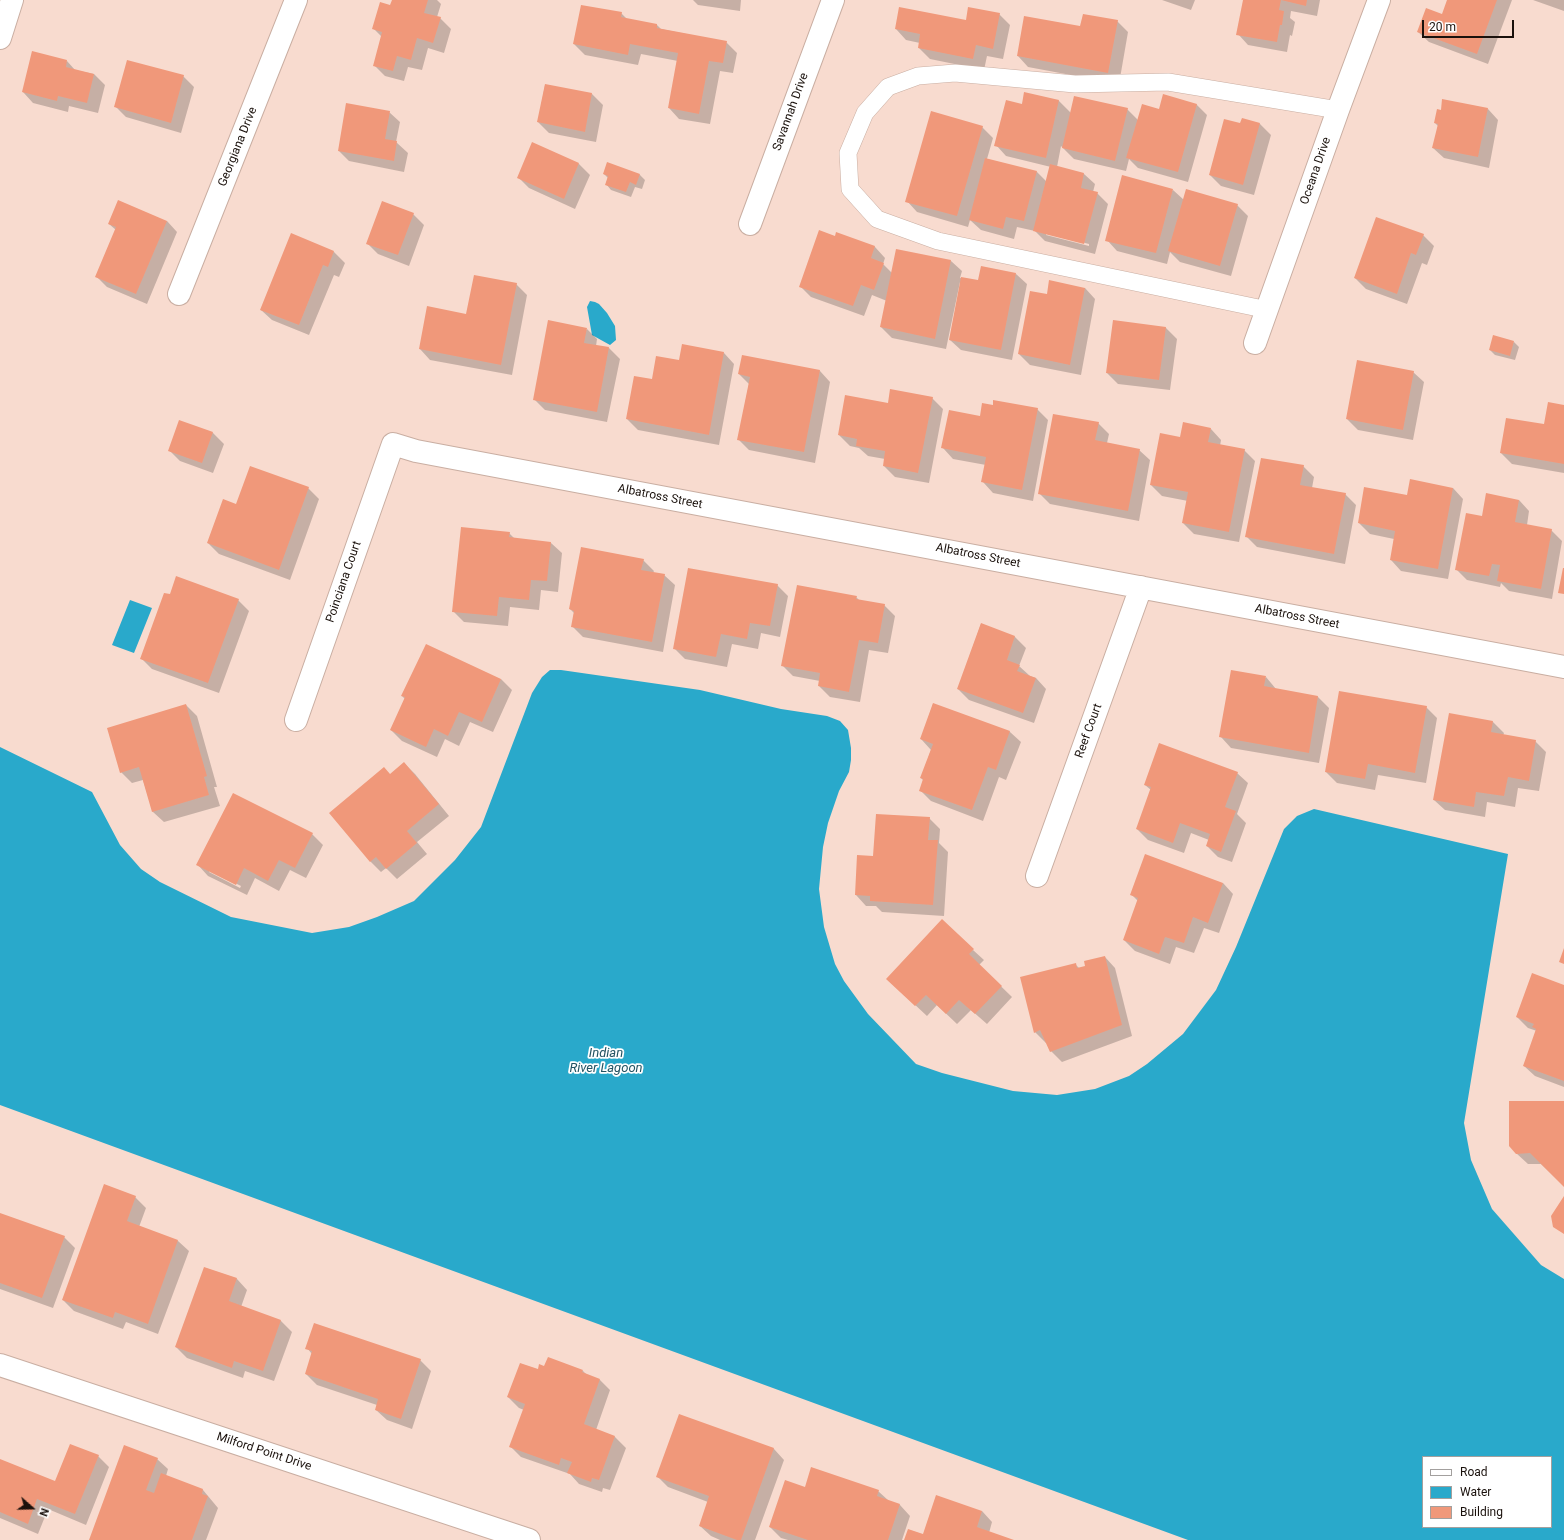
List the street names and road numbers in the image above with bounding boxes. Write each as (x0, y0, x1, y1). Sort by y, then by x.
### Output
street label: Savannah Drive (770, 71, 812, 153)
street label: Georgiana Drive (215, 105, 261, 189)
street label: Oceana Drive (1298, 135, 1334, 207)
street label: Albatross Street (617, 482, 703, 512)
street label: Poinciana Court (323, 539, 365, 625)
street label: Albatross Street (935, 541, 1021, 571)
street label: Albatross Street (1254, 602, 1340, 632)
street label: Reef Court (1073, 702, 1105, 760)
street label: Milford Point Drive (215, 1430, 313, 1474)

